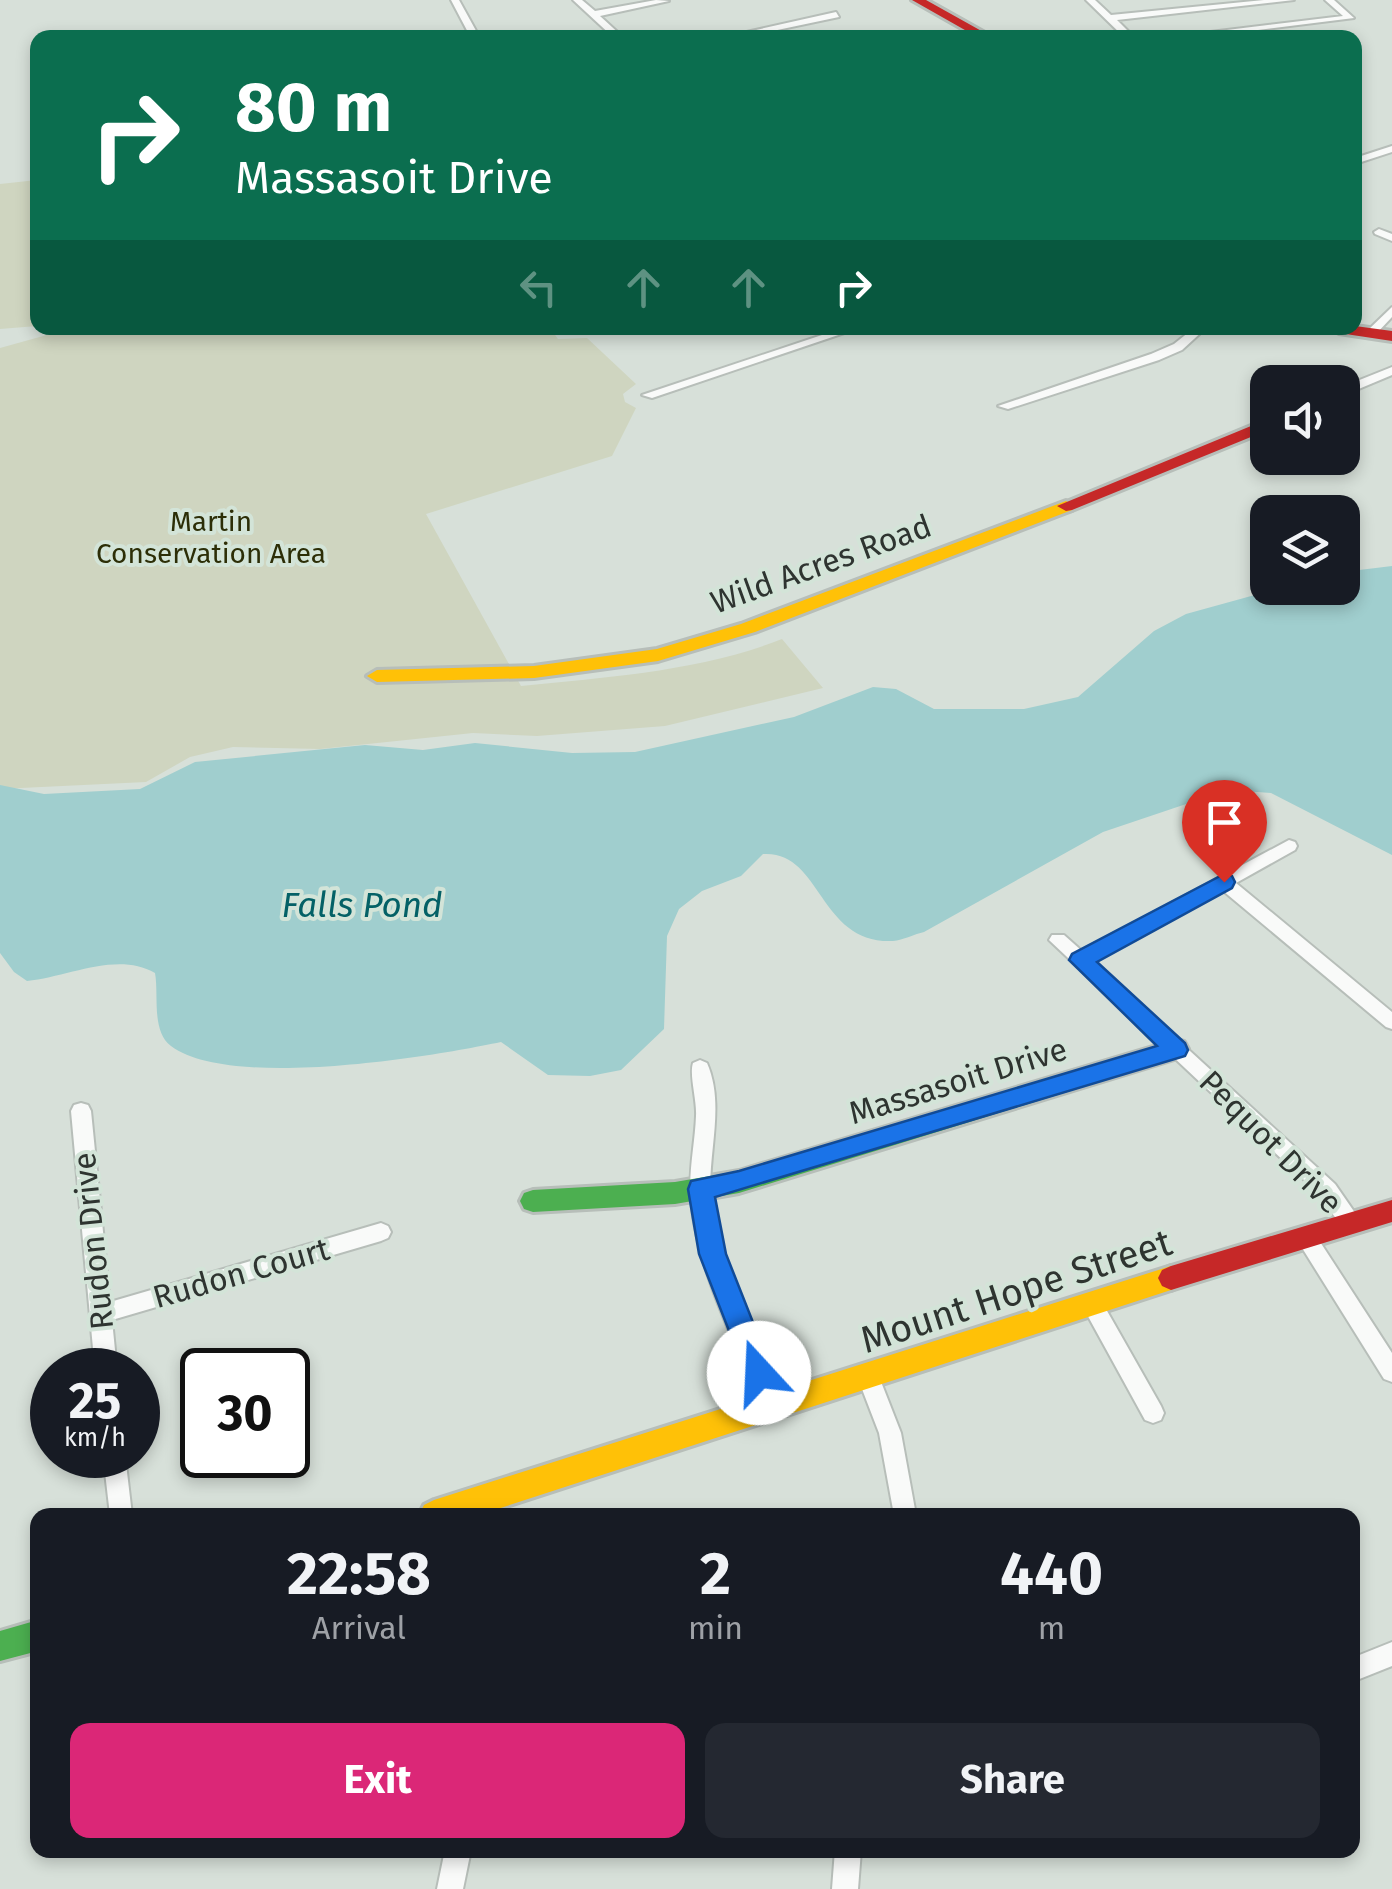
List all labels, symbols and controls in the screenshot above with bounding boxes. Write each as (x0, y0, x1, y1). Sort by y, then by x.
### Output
text: 80 m (235, 66, 392, 150)
icon: right (70, 70, 200, 200)
text: Massasoit Drive (235, 151, 553, 205)
icon: left (511, 260, 566, 315)
icon: ahead (616, 260, 671, 315)
icon: ahead (721, 260, 776, 315)
icon: right (826, 260, 881, 315)
map controls (1250, 365, 1360, 605)
button: sound (1250, 365, 1360, 475)
button: layers (1250, 495, 1360, 605)
park label: Martin Conservation Area (96, 505, 326, 570)
street label: Wild Acres Road (706, 506, 936, 622)
pin (1182, 780, 1267, 883)
icon: arrive (1197, 795, 1252, 850)
water label: Falls Pond (281, 884, 443, 926)
street label: Massasoit Drive (844, 1030, 1072, 1132)
street label: Pequot Drive (1192, 1063, 1350, 1221)
street label: Rudon Drive (65, 1150, 121, 1332)
street label: Mount Hope Street (855, 1219, 1178, 1363)
street label: Rudon Court (149, 1230, 334, 1316)
position arrow (707, 1321, 811, 1425)
speed limit sign: 30 (180, 1348, 310, 1478)
text: 25 (69, 1371, 121, 1431)
text: km/h (64, 1423, 126, 1453)
text: 22:58 (287, 1538, 431, 1610)
text: 2 (700, 1538, 731, 1610)
text: 440 (1000, 1538, 1103, 1610)
text: Arrival (312, 1609, 406, 1647)
text: min (688, 1609, 743, 1647)
text: m (1038, 1609, 1065, 1647)
button: Exit (70, 1723, 685, 1838)
button: Share (705, 1723, 1320, 1838)

